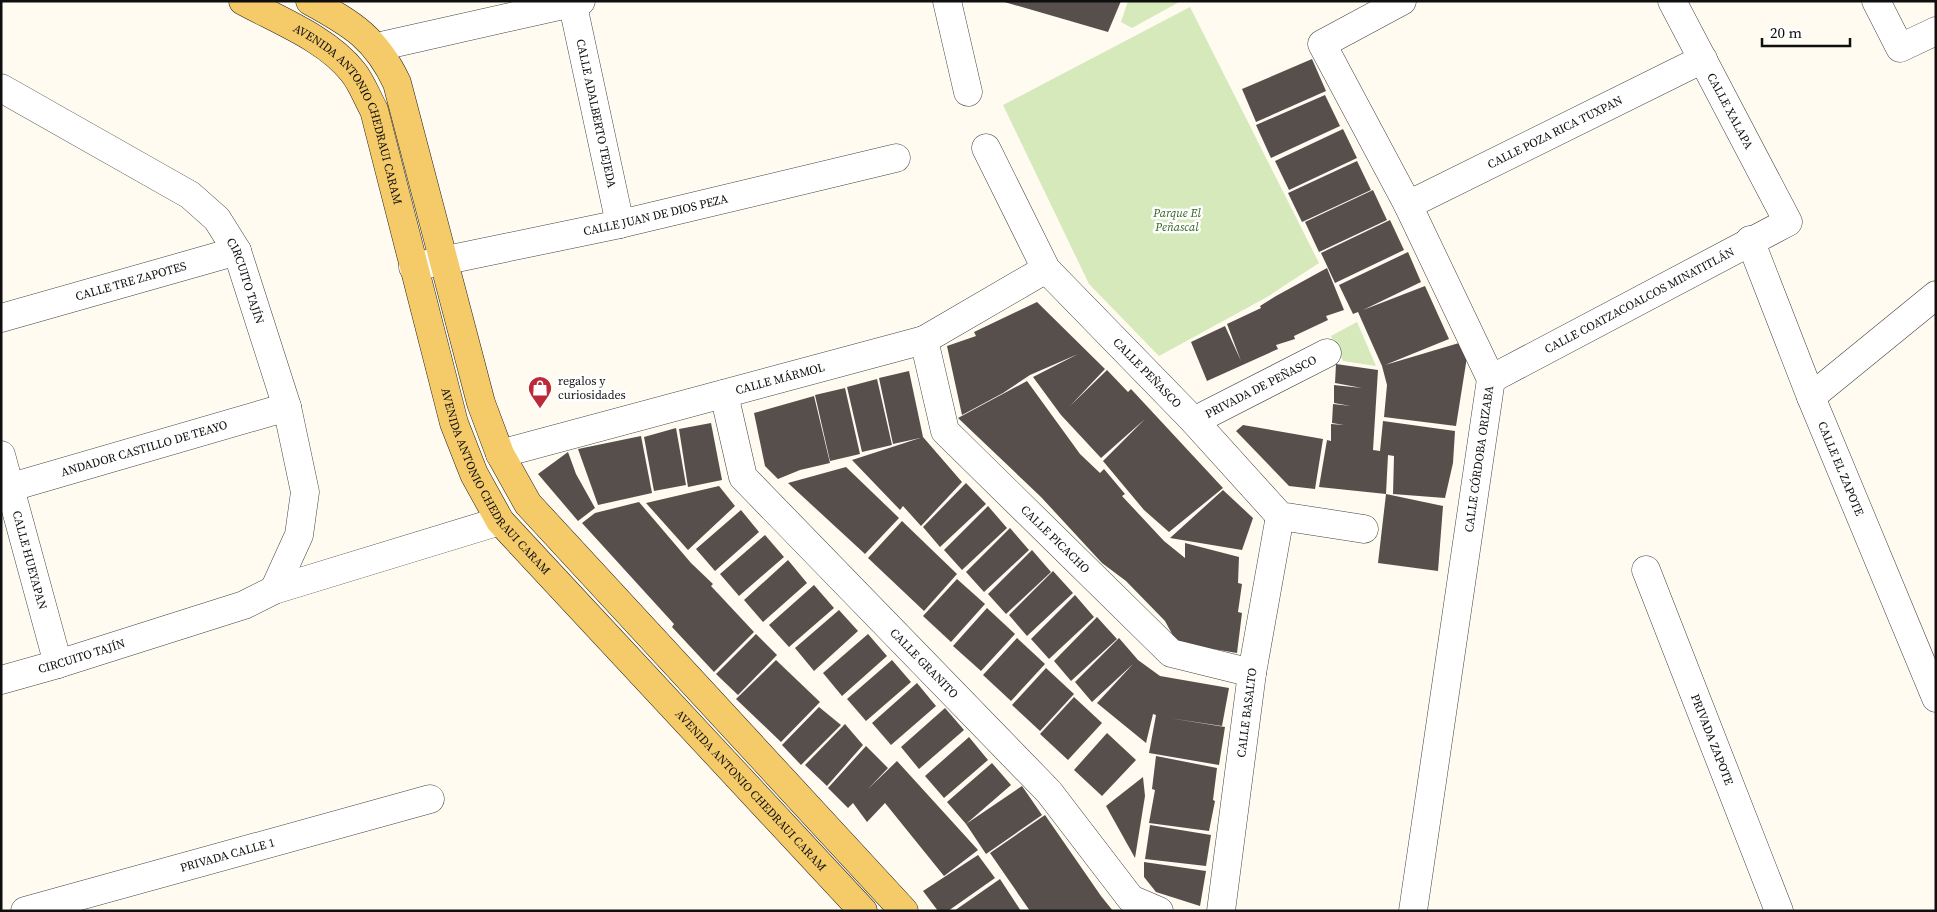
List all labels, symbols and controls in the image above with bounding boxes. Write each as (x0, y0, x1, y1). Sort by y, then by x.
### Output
scale bar (1762, 15, 1850, 47)
street label: AVENIDA ANTONIO CHEDRAUI CARAM (290, 20, 406, 206)
text: 20 m (1770, 22, 1802, 43)
street label: CALLE ADALBERTO TEJEDA (572, 37, 620, 189)
street label: CALLE XALAPA (1703, 70, 1757, 152)
street label: CALLE POZA RICA TUXPAN (1485, 92, 1625, 172)
street label: CALLE JUAN DE DIOS PEZA (582, 191, 729, 239)
park label: Parque El Peñascal (1152, 205, 1201, 235)
street label: CIRCUITO TAJÍN (223, 235, 268, 326)
street label: CALLE COATZACOALCOS MINATITLÁN (1542, 244, 1737, 357)
street label: CALLE TRE ZAPOTES (73, 258, 188, 305)
street label: CALLE PEÑASCO (1109, 334, 1185, 411)
street label: PRIVADA DE PEÑASCO (1202, 352, 1319, 422)
street label: CALLE MÁRMOL (734, 359, 826, 398)
place label: regalos y curiosidades (558, 373, 626, 403)
shop icon: regalos y curiosidades (527, 375, 553, 409)
street label: CALLE CÓRDOBA ORIZABA (1461, 385, 1497, 533)
street label: AVENIDA ANTONIO CHEDRAUI CARAM (437, 386, 554, 578)
street label: ANDADOR CASTILLO DE TEAYO (59, 417, 229, 480)
street label: CALLE EL ZAPOTE (1814, 419, 1868, 518)
street label: CALLE PICACHO (1017, 502, 1093, 577)
street label: CALLE HUEYAPAN (9, 509, 51, 612)
street label: CALLE GRANITO (886, 625, 962, 702)
street label: CIRCUITO TAJÍN (36, 635, 127, 677)
street label: CALLE BASALTO (1233, 667, 1261, 758)
street label: PRIVADA ZAPOTE (1687, 692, 1737, 788)
street label: AVENIDA ANTONIO CHEDRAUI CARAM (672, 706, 830, 875)
street label: PRIVADA CALLE 1 (178, 834, 277, 876)

